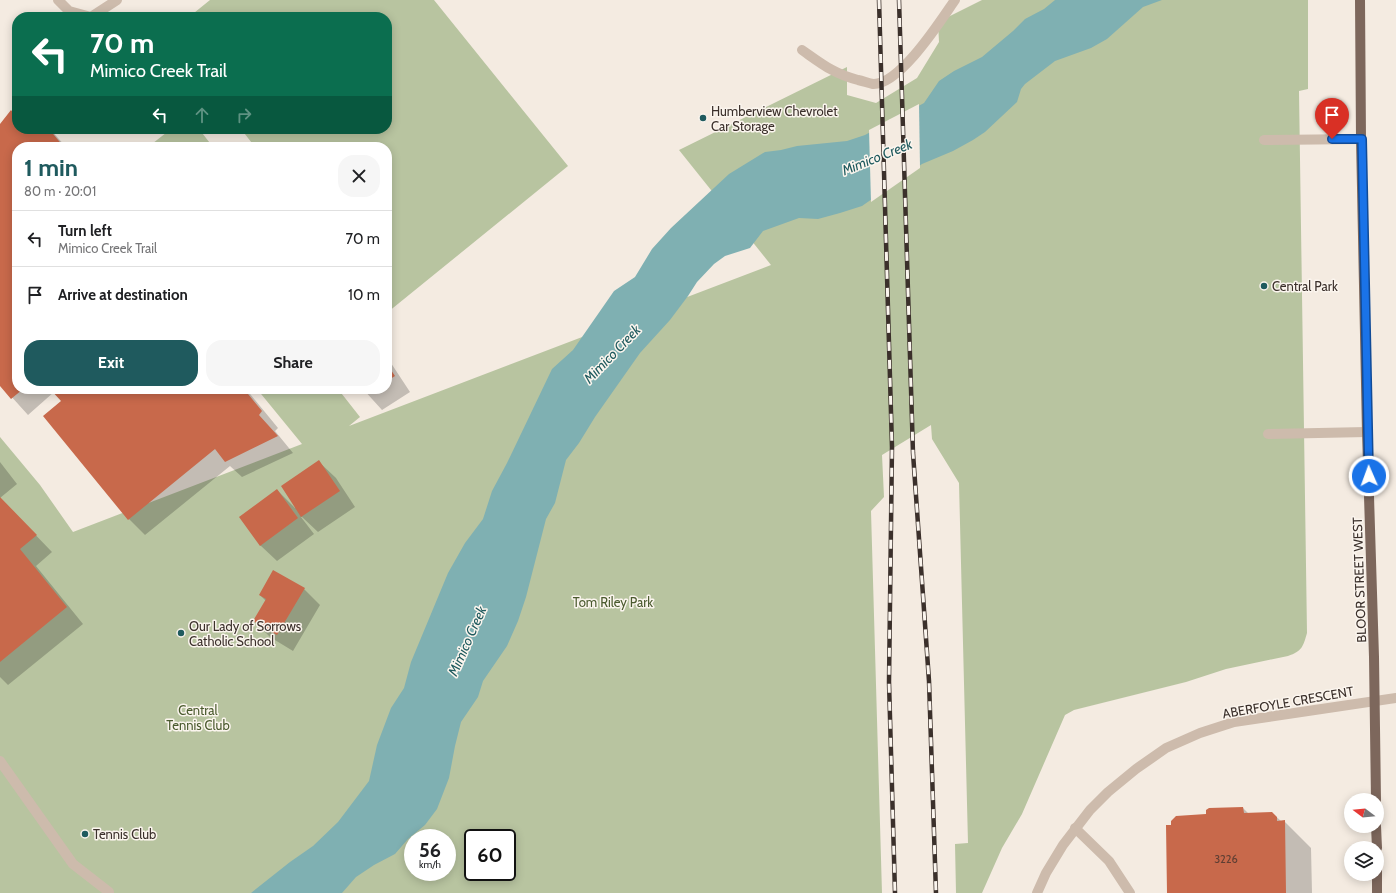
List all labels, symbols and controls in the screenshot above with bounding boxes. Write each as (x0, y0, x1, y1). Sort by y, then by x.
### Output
text: 70 m (90, 26, 154, 60)
icon: left (24, 28, 76, 80)
text: Mimico Creek Trail (90, 60, 227, 82)
pin (1315, 98, 1349, 139)
place label: Humberview Chevrolet Car Storage (711, 103, 838, 134)
icon: left (149, 104, 171, 126)
icon: ahead (191, 104, 213, 126)
icon: right (233, 104, 255, 126)
icon: arrive (1321, 104, 1343, 126)
marker: Humberview Chevrolet Car Storage (698, 113, 708, 123)
water label: Mimico Creek (838, 134, 916, 180)
text: 1 min (24, 153, 78, 182)
button: close (338, 155, 380, 197)
text: 80 m · 20:01 (24, 183, 96, 199)
text: Turn left (58, 222, 112, 240)
icon: left (24, 228, 46, 250)
text: 70 m (346, 230, 380, 248)
text: Mimico Creek Trail (58, 240, 157, 256)
place label: Central Park (1272, 278, 1338, 294)
marker: Central Park (1259, 281, 1269, 291)
icon: arrive (24, 284, 46, 306)
text: Arrive at destination (58, 286, 188, 304)
text: 10 m (348, 286, 380, 304)
water label: Mimico Creek (579, 320, 645, 388)
button: Exit (24, 340, 198, 386)
button: Share (206, 340, 380, 386)
position arrow (1348, 455, 1390, 497)
street label: BLOOR STREET WEST (1349, 517, 1369, 643)
park label: Tom Riley Park (573, 594, 653, 610)
water label: Mimico Creek (443, 602, 491, 680)
place label: Our Lady of Sorrows Catholic School (189, 618, 302, 649)
marker: Our Lady of Sorrows Catholic School (176, 628, 186, 638)
street label: ABERFOYLE CRESCENT (1221, 683, 1355, 721)
park label: Central Tennis Club (166, 702, 230, 733)
north arrow (1344, 793, 1384, 833)
map controls (1344, 793, 1384, 881)
place label: Tennis Club (93, 826, 156, 842)
marker: Tennis Club (80, 829, 90, 839)
speed limit sign: 60 (464, 829, 516, 881)
text: 56 (419, 838, 441, 862)
button: layers (1344, 841, 1384, 881)
house number: 3226 (1214, 852, 1238, 866)
text: km/h (419, 858, 441, 871)

